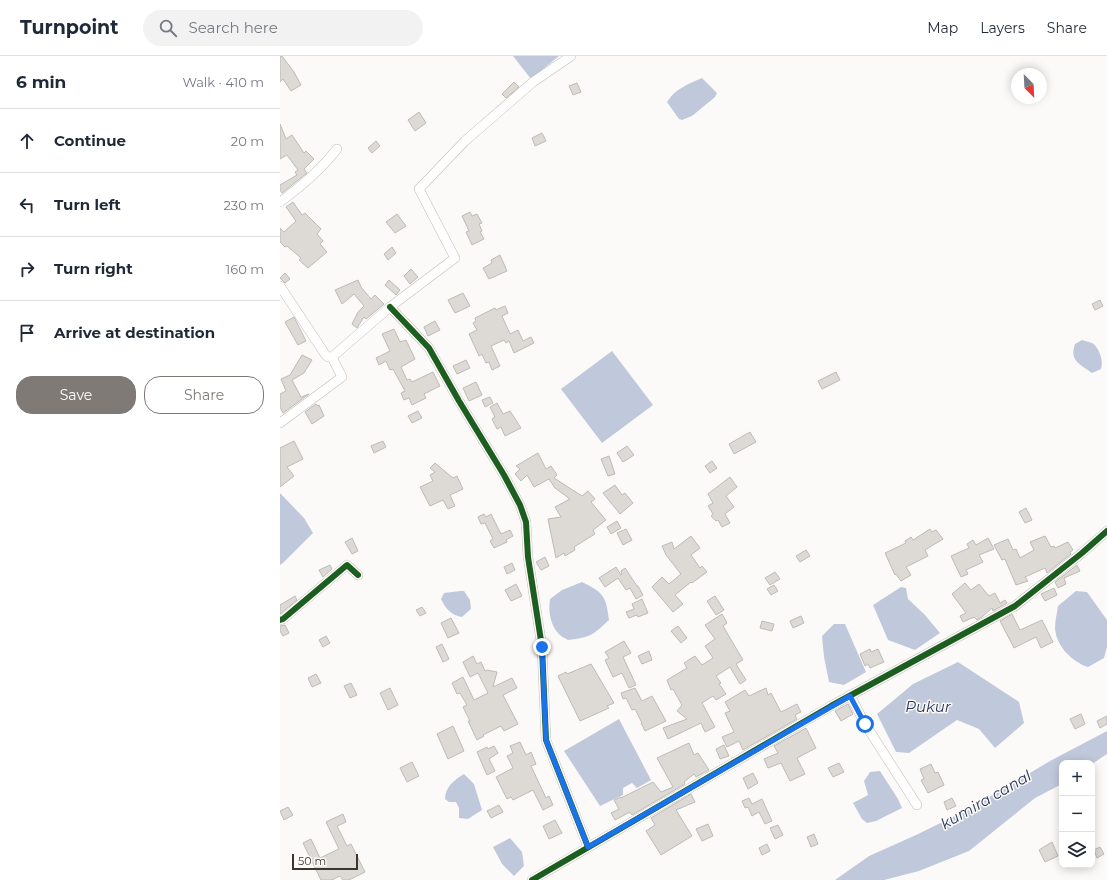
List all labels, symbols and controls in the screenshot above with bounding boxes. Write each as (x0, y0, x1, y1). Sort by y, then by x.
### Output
search box (143, 10, 423, 46)
text: Turnpoint (20, 16, 119, 39)
icon: search (157, 17, 179, 39)
text: Search here (189, 18, 278, 37)
text: Map (927, 19, 958, 37)
text: Layers (980, 19, 1025, 37)
text: Share (1047, 19, 1087, 37)
north arrow (1011, 68, 1047, 104)
text: 6 min (16, 72, 66, 92)
text: Walk · 410 m (182, 74, 264, 90)
icon: ahead (16, 130, 38, 152)
text: Continue (54, 131, 126, 150)
text: 20 m (231, 133, 264, 149)
icon: left (16, 194, 38, 216)
text: Turn left (54, 195, 121, 214)
text: 230 m (223, 197, 264, 213)
icon: right (16, 258, 38, 280)
text: Turn right (54, 259, 133, 278)
text: 160 m (226, 261, 264, 277)
icon: arrive (16, 322, 38, 344)
text: Arrive at destination (54, 323, 215, 342)
button: Save (16, 376, 136, 414)
button: Share (144, 376, 264, 414)
route end (533, 638, 551, 656)
water label: Pukur (905, 697, 952, 716)
route start (856, 715, 874, 733)
map controls (1059, 760, 1095, 868)
button: + (1059, 760, 1095, 796)
water label: kumira canal (937, 766, 1034, 833)
button: − (1059, 796, 1095, 832)
button: layers (1059, 832, 1095, 868)
scale bar (292, 852, 358, 871)
text: 50 m (298, 854, 326, 868)

